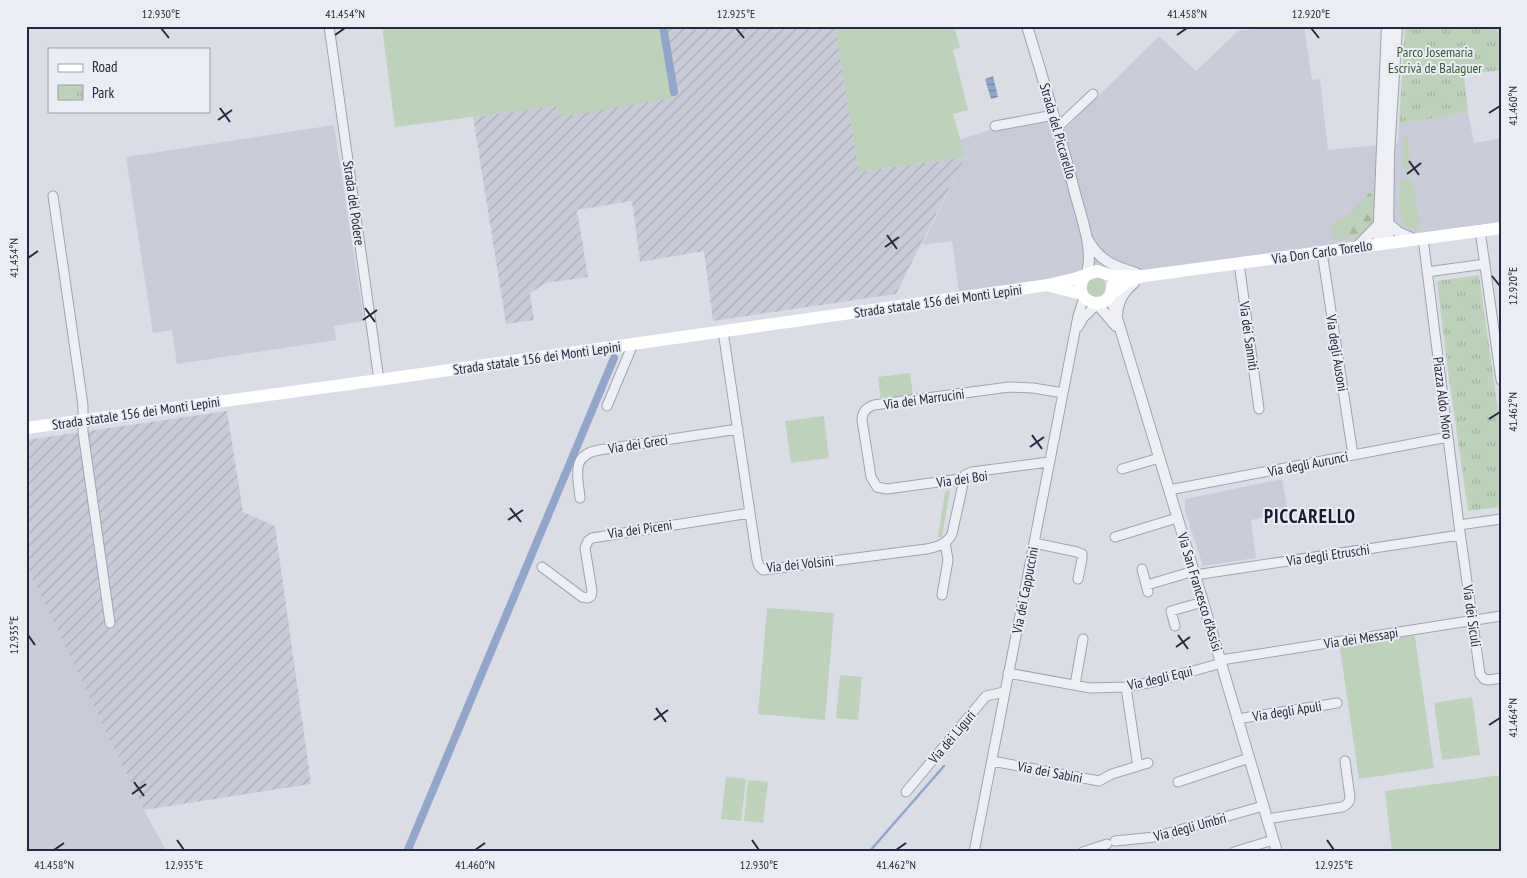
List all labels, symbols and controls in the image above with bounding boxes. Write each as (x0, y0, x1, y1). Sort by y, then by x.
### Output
text: 12.930°E (142, 6, 180, 21)
text: 41.454°N (325, 6, 365, 21)
text: 12.925°E (717, 6, 755, 21)
text: 41.458°N (1167, 6, 1207, 21)
text: 12.920°E (1292, 6, 1330, 21)
park label: Parco Josemaria Escrivà de Balaguer (1388, 43, 1482, 77)
legend (48, 48, 210, 112)
text: Road (92, 57, 118, 76)
street label: Strada del Piccarello (1036, 81, 1080, 181)
text: Park (92, 83, 114, 102)
text: 41.460°N (1505, 86, 1520, 126)
street label: Strada del Podere (339, 159, 369, 247)
street label: Via Don Carlo Torello (1270, 236, 1373, 268)
text: 41.454°N (6, 238, 21, 278)
text: 12.920°E (1505, 267, 1520, 305)
street label: Strada statale 156 dei Monti Lepini (853, 280, 1023, 322)
street label: Via dei Sanniti (1235, 299, 1263, 372)
street label: Via degli Ausoni (1322, 312, 1352, 393)
street label: Strada statale 156 dei Monti Lepini (452, 337, 622, 379)
street label: Piazza Aldo Moro (1429, 356, 1457, 440)
street label: Via dei Marrucini (881, 384, 966, 414)
street label: Strada statale 156 dei Monti Lepini (51, 392, 221, 434)
text: 41.462°N (1505, 392, 1520, 432)
street label: Via dei Greci (606, 430, 669, 458)
street label: Via degli Aurunci (1265, 447, 1350, 481)
street label: Via dei Boi (934, 466, 989, 492)
district label: PICCARELLO (1264, 504, 1356, 528)
street label: Via dei Piceni (606, 516, 673, 543)
street label: Via San Francesco d'Assisi (1173, 529, 1227, 654)
street label: Via degli Etruschi (1284, 540, 1371, 570)
street label: Via dei Cappuccini (1008, 545, 1042, 636)
street label: Via dei Volsini (764, 552, 835, 577)
street label: Via dei Siculi (1459, 583, 1485, 648)
text: 12.935°E (6, 616, 21, 654)
street label: Via dei Messapi (1322, 623, 1399, 653)
street label: Via degli Equi (1125, 662, 1194, 694)
street label: Via degli Apuli (1250, 697, 1323, 726)
text: 41.464°N (1505, 698, 1520, 738)
street label: Via dei Liguri (924, 707, 979, 768)
street label: Via dei Sabini (1015, 757, 1084, 787)
street label: Via degli Umbri (1151, 809, 1228, 846)
text: 41.458°N (34, 857, 74, 872)
text: 12.935°E (165, 857, 203, 872)
text: 41.460°N (455, 857, 495, 872)
text: 12.930°E (740, 857, 778, 872)
text: 41.462°N (876, 857, 916, 872)
text: 12.925°E (1315, 857, 1353, 872)

